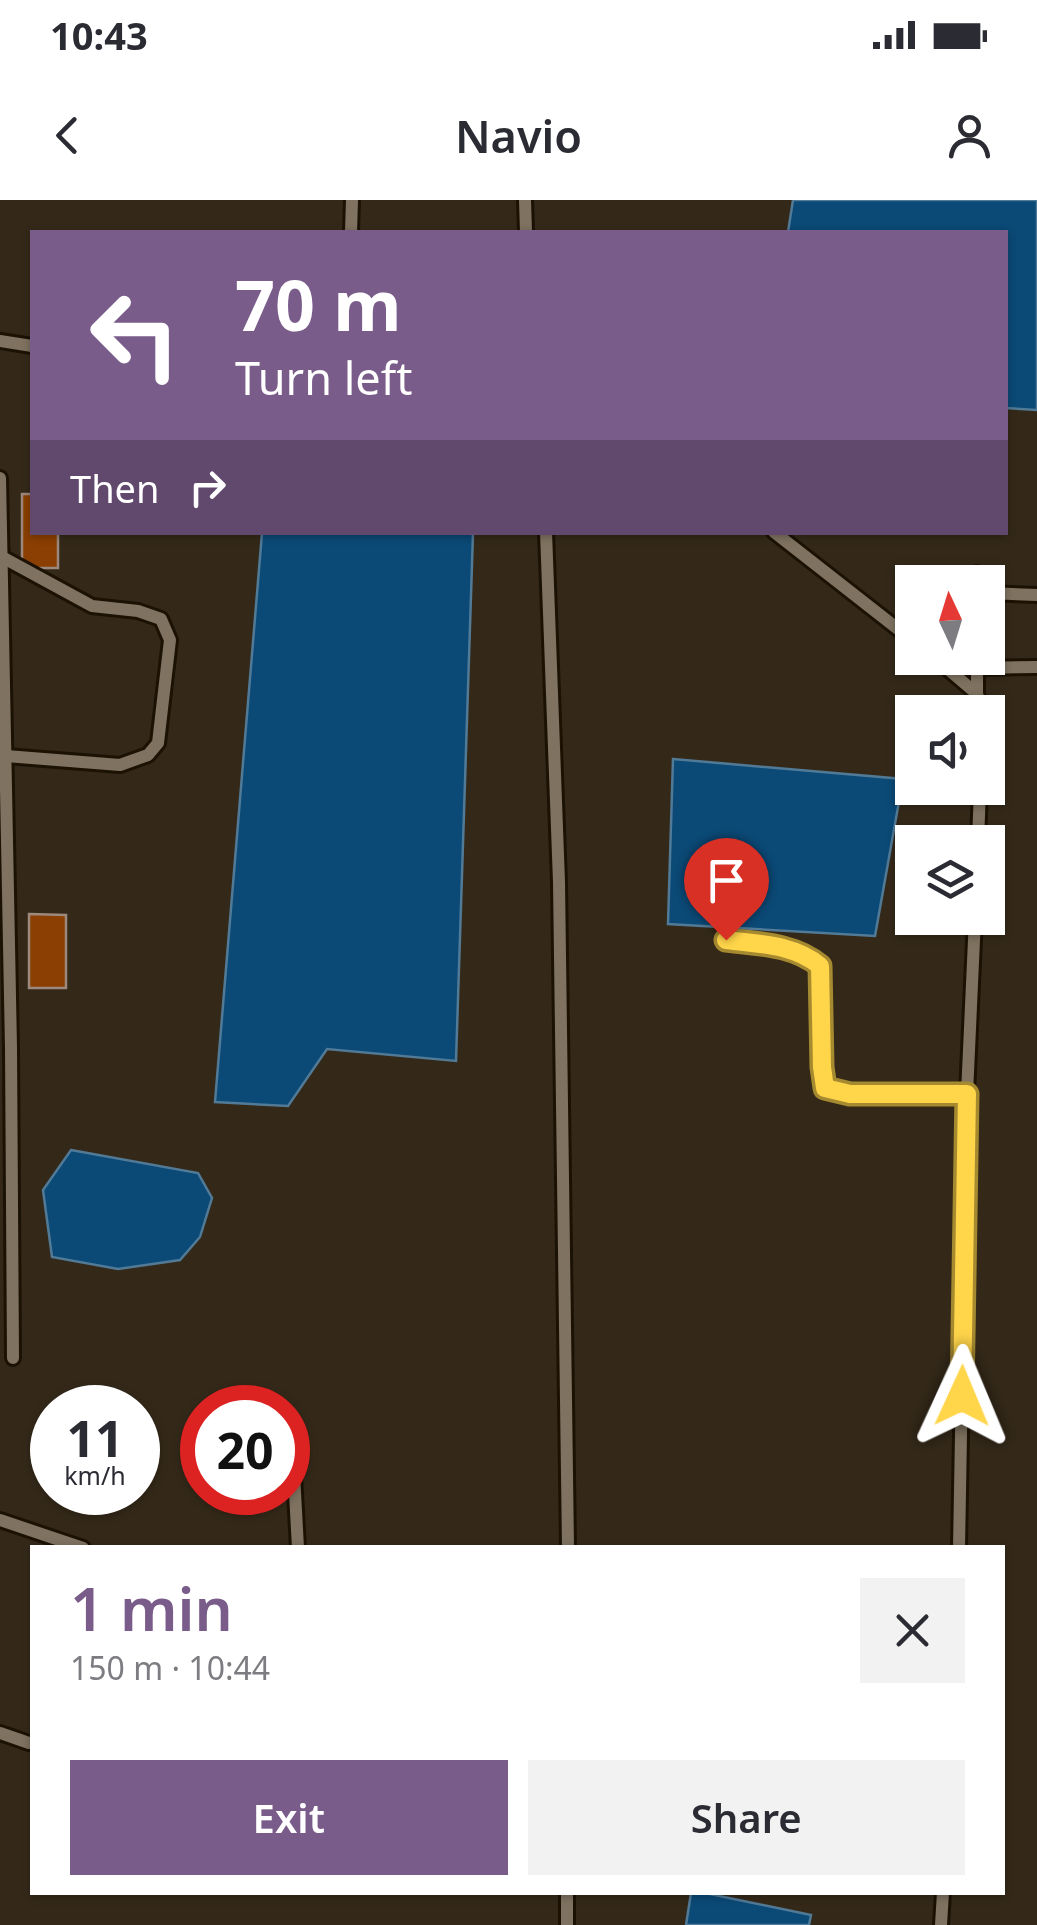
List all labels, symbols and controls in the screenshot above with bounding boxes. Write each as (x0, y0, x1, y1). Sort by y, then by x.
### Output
text: 10:43 (50, 9, 148, 61)
text: Navio (455, 105, 582, 166)
icon: back (40, 108, 95, 163)
icon: person (942, 108, 997, 163)
text: 70 m (235, 256, 402, 352)
icon: left (70, 270, 200, 400)
text: Turn left (235, 347, 412, 408)
icon: right (180, 460, 235, 515)
text: Then (70, 462, 160, 514)
north arrow (895, 565, 1005, 675)
map controls (895, 565, 1005, 935)
button: sound (895, 695, 1005, 805)
button: layers (895, 825, 1005, 935)
pin (684, 838, 769, 941)
icon: arrive (699, 853, 754, 908)
position arrow (910, 1344, 1014, 1448)
speed limit sign: 20 (180, 1385, 310, 1515)
text: 11 (66, 1404, 124, 1472)
text: km/h (64, 1458, 126, 1492)
text: 1 min (70, 1567, 233, 1649)
button: close (860, 1578, 965, 1683)
text: 150 m · 10:44 (70, 1646, 270, 1689)
button: Exit (70, 1760, 508, 1875)
button: Share (528, 1760, 965, 1875)

